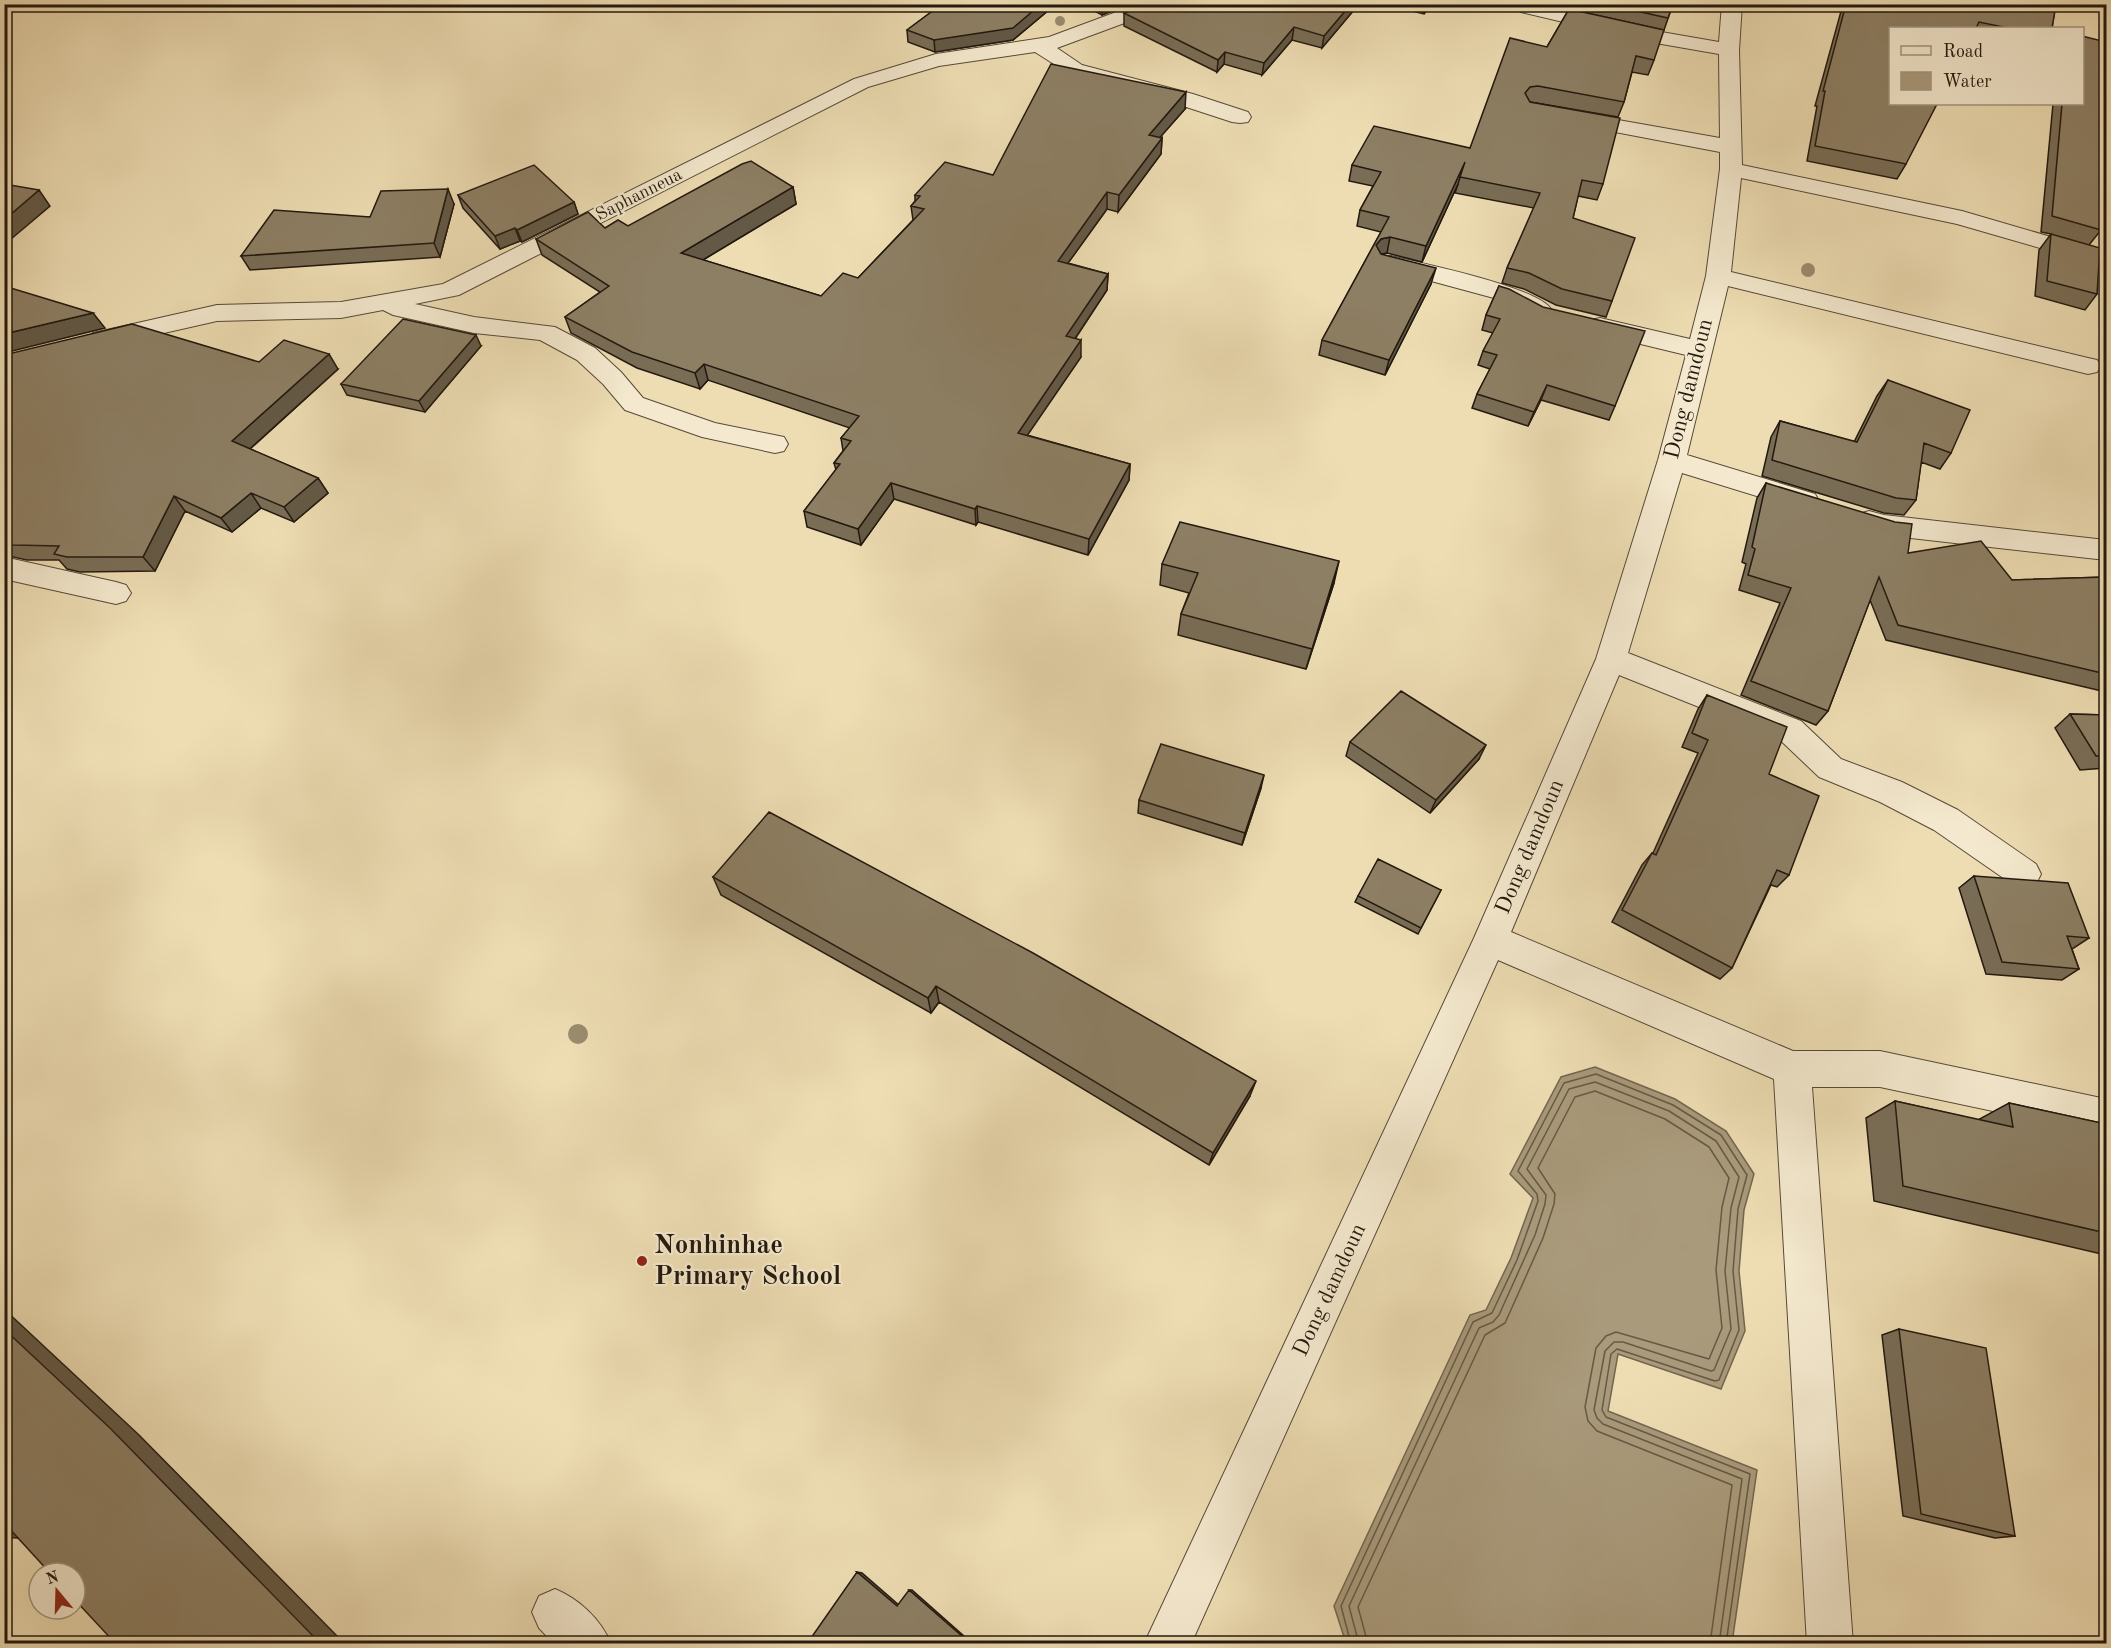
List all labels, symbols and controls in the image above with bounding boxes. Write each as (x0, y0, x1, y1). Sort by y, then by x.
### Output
legend (1889, 27, 2084, 105)
text: Road (1943, 43, 1983, 61)
text: Water (1943, 73, 1992, 91)
street label: Saphanneua (593, 166, 685, 224)
street label: Dong damdoun (1661, 316, 1717, 461)
street label: Dong damdoun (1492, 776, 1568, 918)
street label: Dong damdoun (1290, 1220, 1370, 1360)
place label: Nonhinhae Primary School (654, 1232, 841, 1290)
marker: Nonhinhae Primary School (635, 1254, 649, 1268)
north arrow (27, 1561, 87, 1621)
text: N (44, 1569, 62, 1588)

